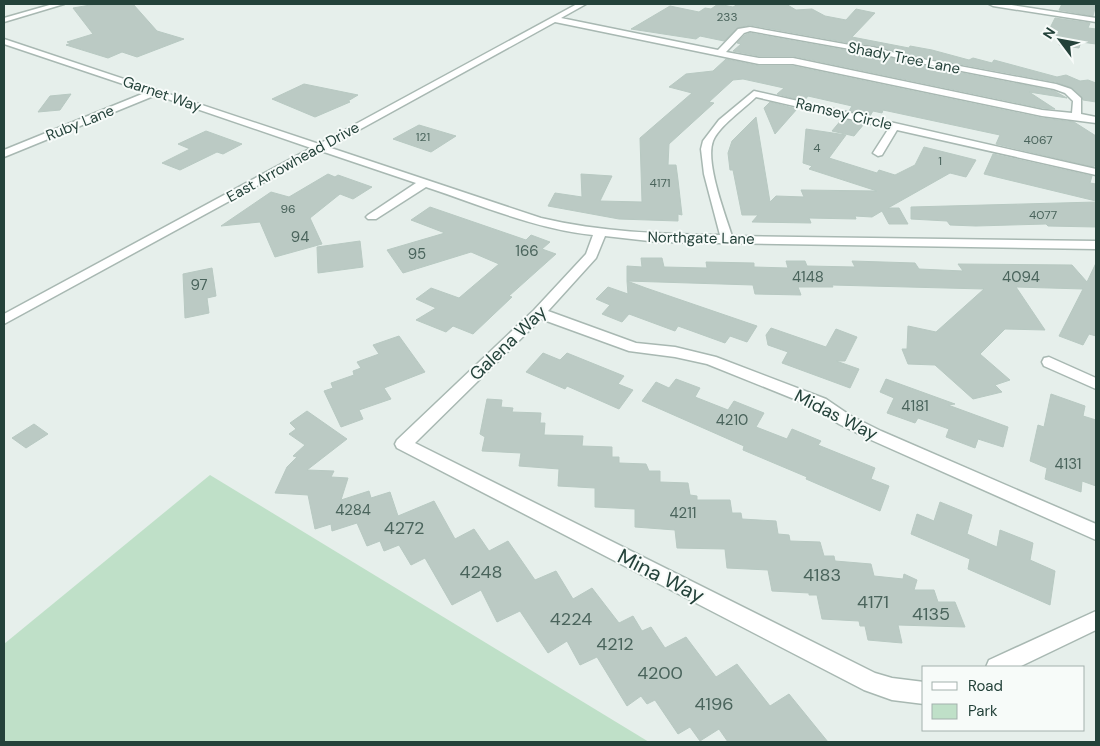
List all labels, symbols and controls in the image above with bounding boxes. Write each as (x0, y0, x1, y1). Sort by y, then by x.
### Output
house number: 233 (716, 9, 738, 25)
north arrow (1035, 15, 1085, 65)
text: N (1039, 24, 1059, 42)
street label: Shady Tree Lane (846, 37, 962, 79)
street label: Garnet Way (120, 71, 205, 117)
street label: Ramsey Circle (794, 93, 894, 135)
street label: Ruby Lane (43, 100, 117, 146)
street label: East Arrowhead Drive (223, 117, 363, 207)
house number: 121 (416, 129, 430, 145)
house number: 4067 (1023, 132, 1053, 148)
house number: 4 (813, 140, 821, 156)
house number: 1 (938, 153, 942, 169)
house number: 4171 (649, 175, 671, 191)
house number: 96 (280, 201, 296, 217)
house number: 4077 (1029, 207, 1057, 223)
house number: 94 (291, 227, 309, 247)
street label: Northgate Lane (647, 227, 755, 249)
house number: 166 (515, 241, 539, 261)
house number: 95 (408, 244, 426, 264)
house number: 4148 (792, 267, 824, 287)
house number: 4094 (1002, 267, 1040, 287)
house number: 97 (190, 275, 208, 295)
street label: Galena Way (464, 300, 552, 386)
street label: Midas Way (790, 384, 882, 446)
house number: 4181 (901, 396, 929, 416)
house number: 4210 (716, 410, 748, 430)
house number: 4131 (1054, 454, 1082, 474)
house number: 4284 (335, 500, 371, 520)
house number: 4211 (669, 503, 697, 523)
house number: 4272 (384, 516, 424, 540)
street label: Mina Way (613, 542, 709, 610)
house number: 4248 (460, 560, 502, 584)
house number: 4183 (803, 563, 841, 587)
house number: 4171 (857, 590, 889, 614)
house number: 4135 (912, 602, 950, 626)
house number: 4224 (550, 607, 592, 631)
house number: 4212 (596, 632, 634, 656)
house number: 4200 (637, 661, 683, 685)
legend (922, 666, 1085, 731)
text: Road (968, 676, 1003, 696)
house number: 4196 (694, 692, 734, 716)
text: Park (968, 701, 998, 721)

